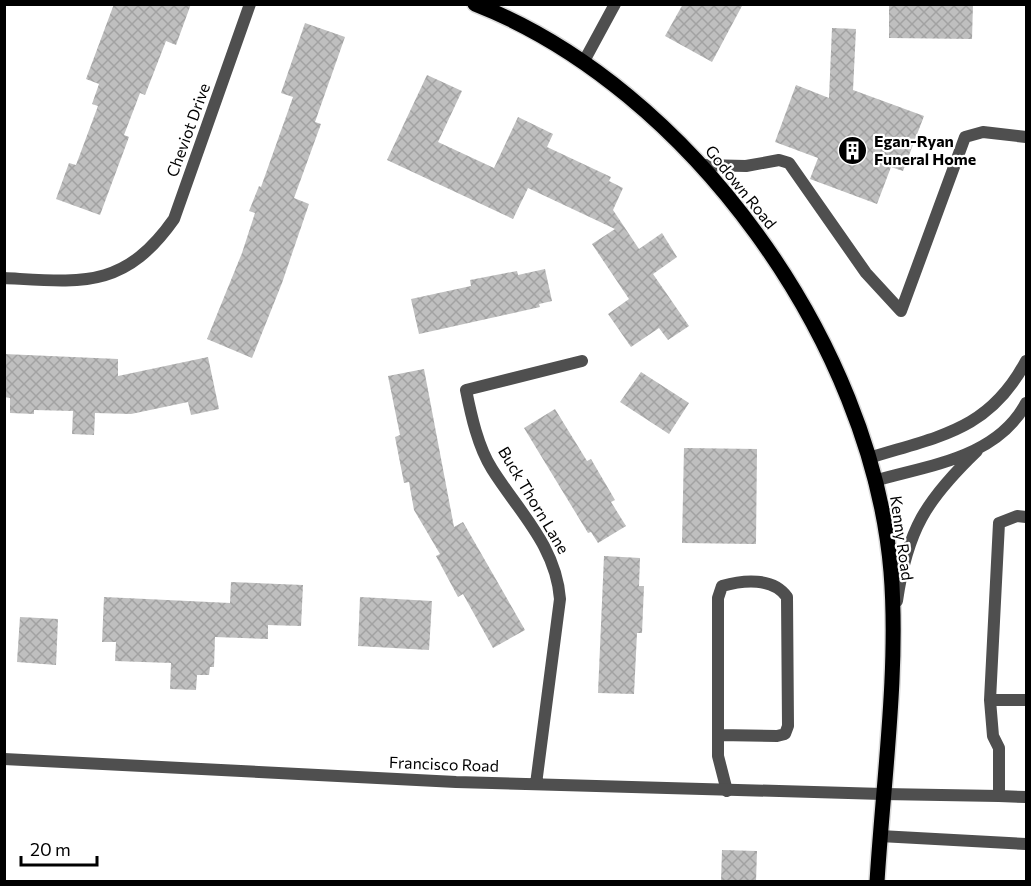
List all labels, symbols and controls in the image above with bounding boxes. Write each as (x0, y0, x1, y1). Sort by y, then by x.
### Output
street label: Cheviot Drive (162, 80, 213, 179)
place label: Egan-Ryan Funeral Home (874, 131, 976, 168)
building icon: Egan-Ryan Funeral Home (837, 134, 869, 166)
street label: Godown Road (702, 141, 781, 232)
street label: Buck Thorn Lane (495, 443, 574, 557)
street label: Kenny Road (887, 494, 918, 582)
street label: Francisco Road (389, 752, 499, 775)
scale bar (21, 829, 98, 867)
text: 20 m (30, 838, 71, 860)

